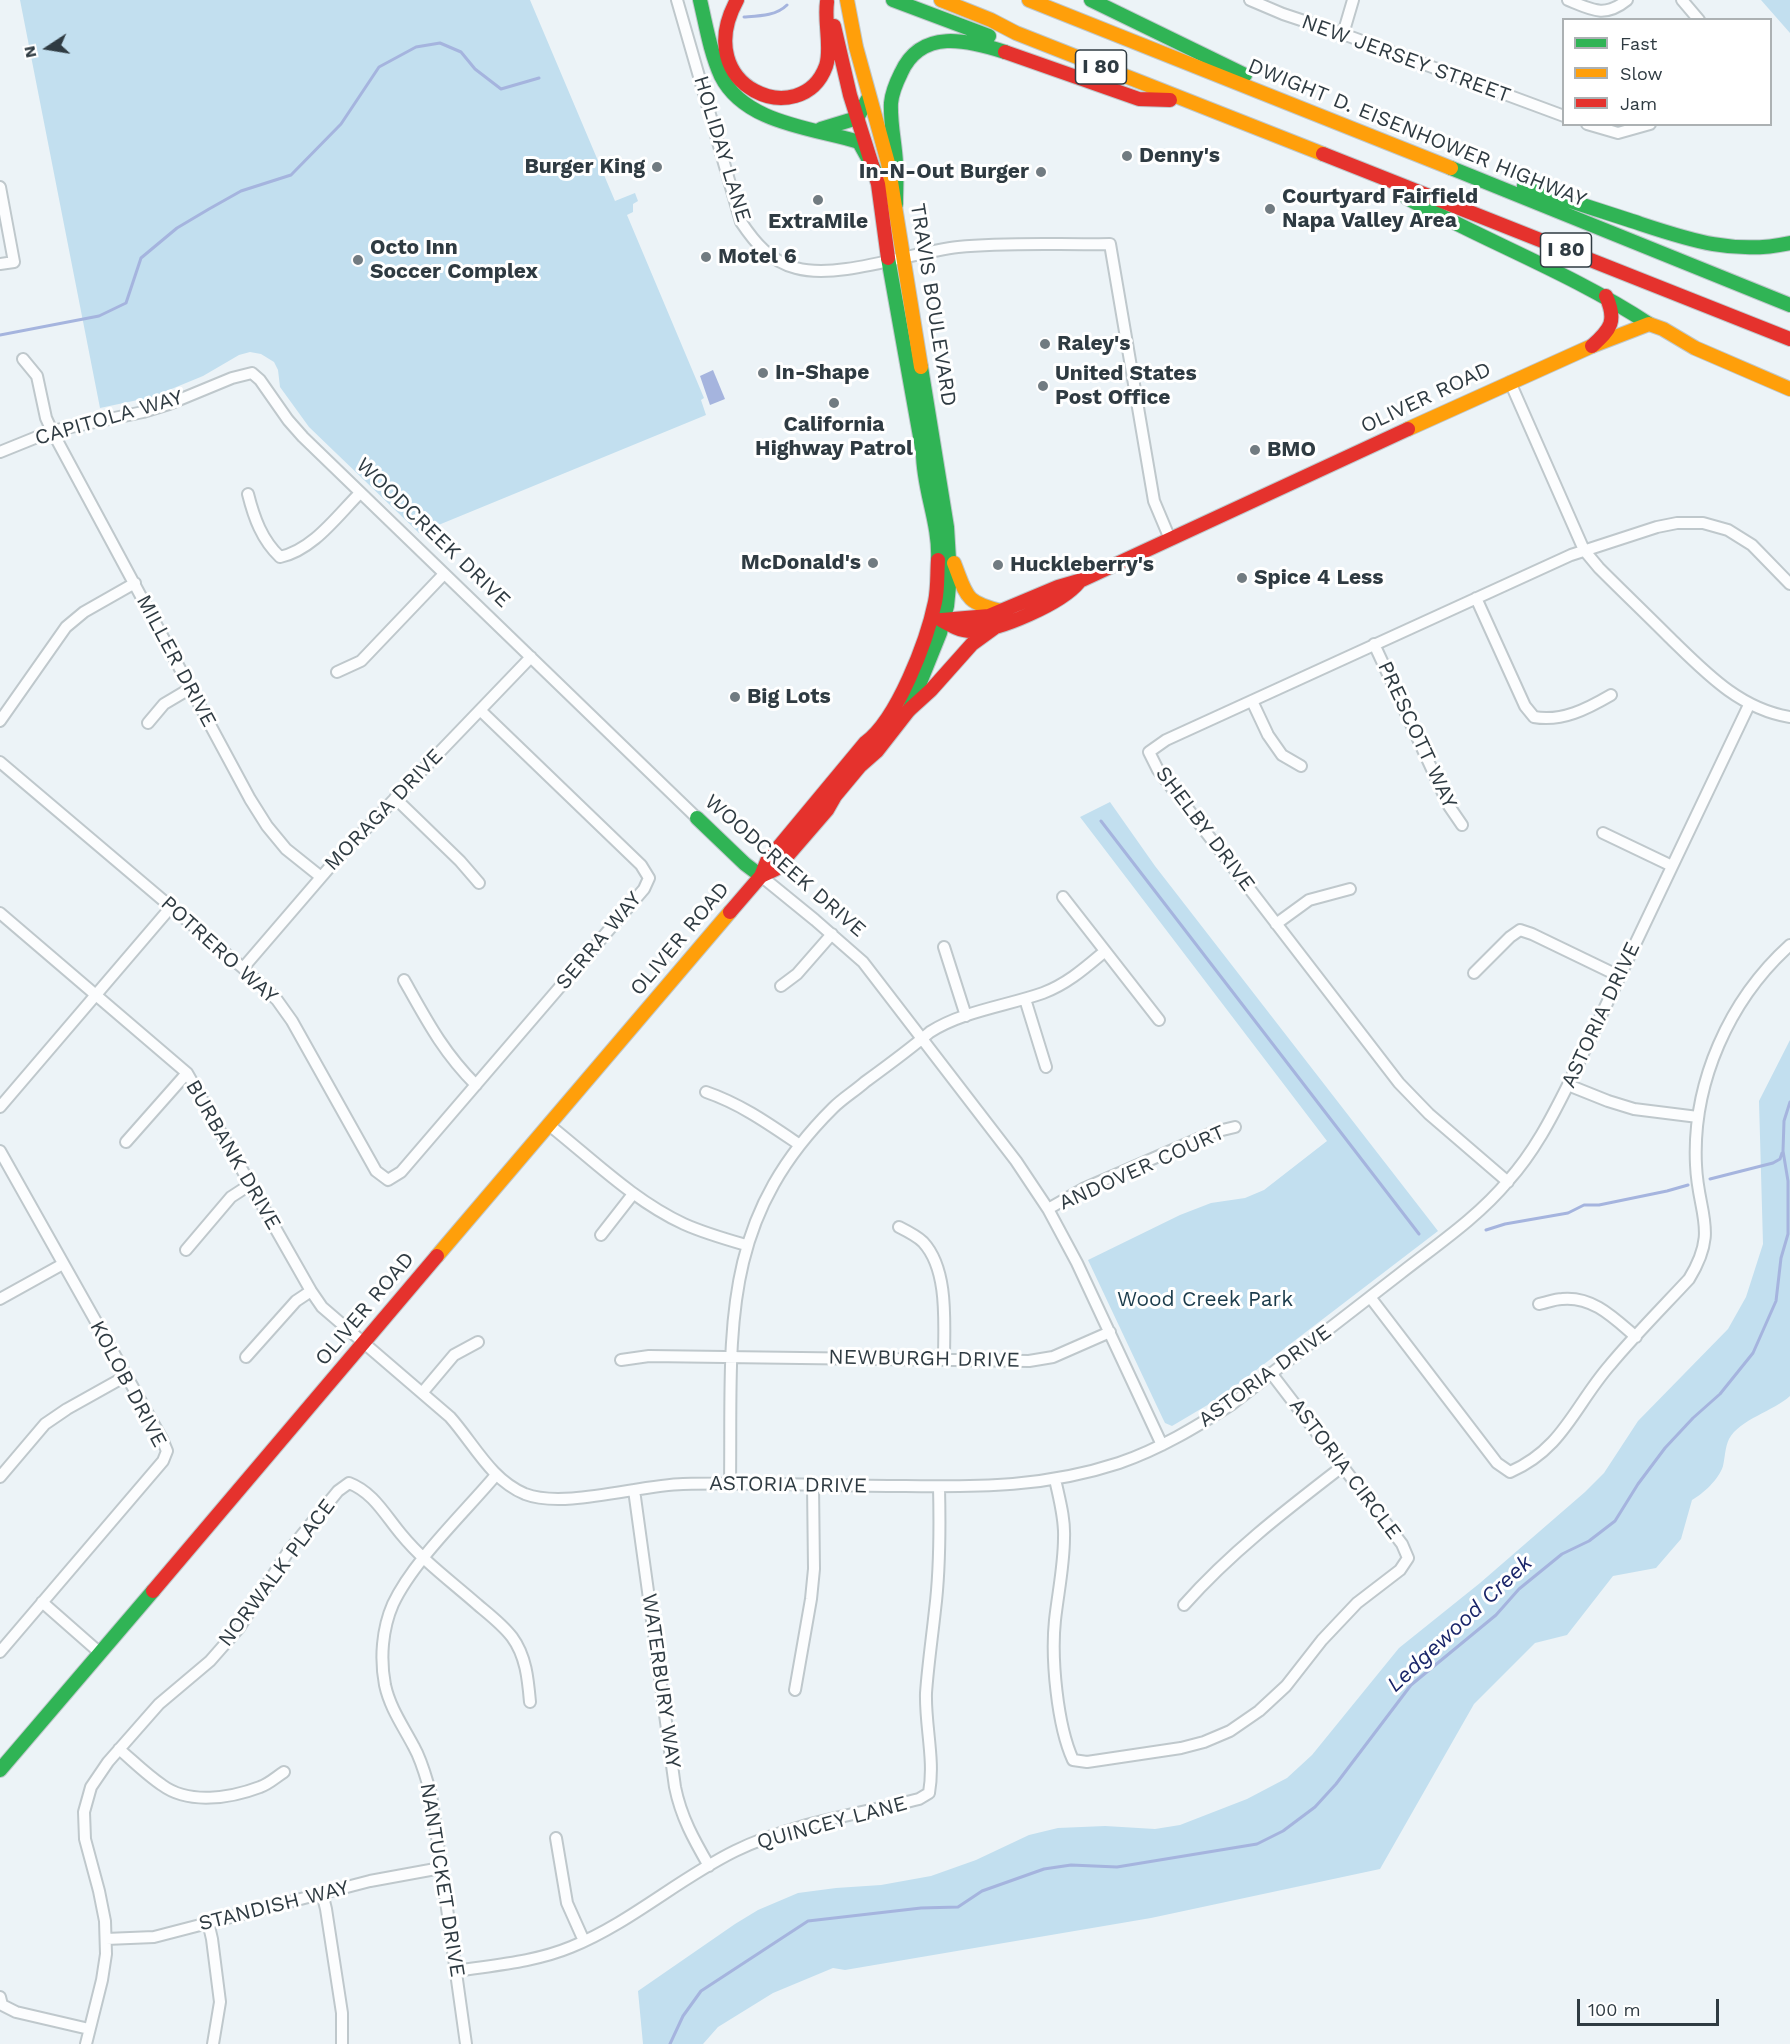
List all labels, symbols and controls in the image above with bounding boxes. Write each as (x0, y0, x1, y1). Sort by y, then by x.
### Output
street label: NEW JERSEY STREET (1298, 9, 1514, 109)
north arrow (18, 18, 78, 78)
legend (1562, 18, 1772, 126)
text: Fast (1620, 33, 1657, 54)
text: N (19, 44, 40, 60)
road number: I 80 (1076, 50, 1126, 84)
street label: DWIGHT D. EISENHOWER HIGHWAY (1244, 53, 1590, 213)
text: Slow (1620, 63, 1663, 84)
street label: HOLIDAY LANE (688, 73, 756, 225)
text: Jam (1620, 93, 1657, 114)
place label: Denny's (1139, 143, 1220, 169)
marker: Denny's (1120, 149, 1134, 163)
place label: Burger King (524, 154, 645, 180)
place label: In-N-Out Burger (859, 159, 1029, 185)
marker: Burger King (650, 160, 664, 174)
marker: In-N-Out Burger (1034, 165, 1048, 179)
place label: Courtyard Fairfield Napa Valley Area (1282, 184, 1478, 234)
marker: ExtraMile (811, 193, 825, 207)
street label: TRAVIS BOULEVARD (905, 202, 961, 408)
marker: Courtyard Fairfield Napa Valley Area (1263, 202, 1277, 216)
place label: ExtraMile (768, 209, 868, 235)
road number: I 80 (1540, 233, 1592, 267)
place label: Octo Inn Soccer Complex (370, 235, 538, 285)
place label: Motel 6 (718, 244, 797, 270)
marker: Motel 6 (699, 250, 713, 264)
marker: Octo Inn Soccer Complex (351, 253, 365, 267)
place label: Raley's (1057, 331, 1130, 357)
marker: Raley's (1038, 337, 1052, 351)
street label: OLIVER ROAD (1357, 357, 1495, 439)
place label: In-Shape (775, 360, 869, 386)
place label: United States Post Office (1055, 361, 1197, 411)
marker: In-Shape (756, 366, 770, 380)
marker: United States Post Office (1036, 379, 1050, 393)
street label: CAPITOLA WAY (32, 385, 186, 451)
marker: California Highway Patrol (827, 396, 841, 410)
place label: California Highway Patrol (755, 412, 913, 462)
place label: BMO (1267, 437, 1316, 463)
marker: BMO (1248, 443, 1262, 457)
street label: WOODCREEK DRIVE (351, 453, 515, 613)
place label: McDonald's (741, 550, 861, 576)
place label: Huckleberry's (1010, 552, 1154, 578)
marker: McDonald's (866, 556, 880, 570)
marker: Huckleberry's (991, 558, 1005, 572)
place label: Spice 4 Less (1254, 565, 1383, 591)
marker: Spice 4 Less (1235, 571, 1249, 585)
street label: MILLER DRIVE (131, 591, 221, 731)
street label: PRESCOTT WAY (1372, 657, 1462, 813)
place label: Big Lots (747, 684, 831, 710)
marker: Big Lots (728, 690, 742, 704)
street label: MORAGA DRIVE (320, 744, 448, 876)
street label: SHELBY DRIVE (1150, 762, 1260, 896)
street label: WOODCREEK DRIVE (699, 789, 871, 943)
street label: OLIVER ROAD (625, 877, 735, 1001)
street label: SERRA WAY (551, 887, 647, 995)
street label: POTRERO WAY (155, 891, 283, 1009)
street label: ASTORIA DRIVE (1556, 938, 1646, 1092)
street label: BURBANK DRIVE (180, 1076, 286, 1234)
street label: ANDOVER COURT (1055, 1120, 1229, 1216)
street label: OLIVER ROAD (310, 1247, 420, 1371)
park label: Wood Creek Park (1117, 1287, 1293, 1313)
street label: KOLOB DRIVE (84, 1316, 172, 1452)
street label: ASTORIA DRIVE (1194, 1319, 1336, 1433)
street label: NEWBURGH DRIVE (828, 1345, 1020, 1373)
street label: ASTORIA CIRCLE (1284, 1393, 1406, 1545)
street label: ASTORIA DRIVE (709, 1471, 867, 1499)
street label: NORWALK PLACE (213, 1494, 341, 1652)
water label: Ledgewood Creek (1382, 1550, 1538, 1698)
street label: WATERBURY WAY (636, 1592, 686, 1770)
street label: NANTUCKET DRIVE (414, 1781, 470, 1979)
street label: QUINCEY LANE (754, 1791, 910, 1855)
street label: STANDISH WAY (196, 1875, 352, 1937)
scale bar (1580, 1987, 1722, 2025)
text: 100 m (1588, 1999, 1641, 2020)

